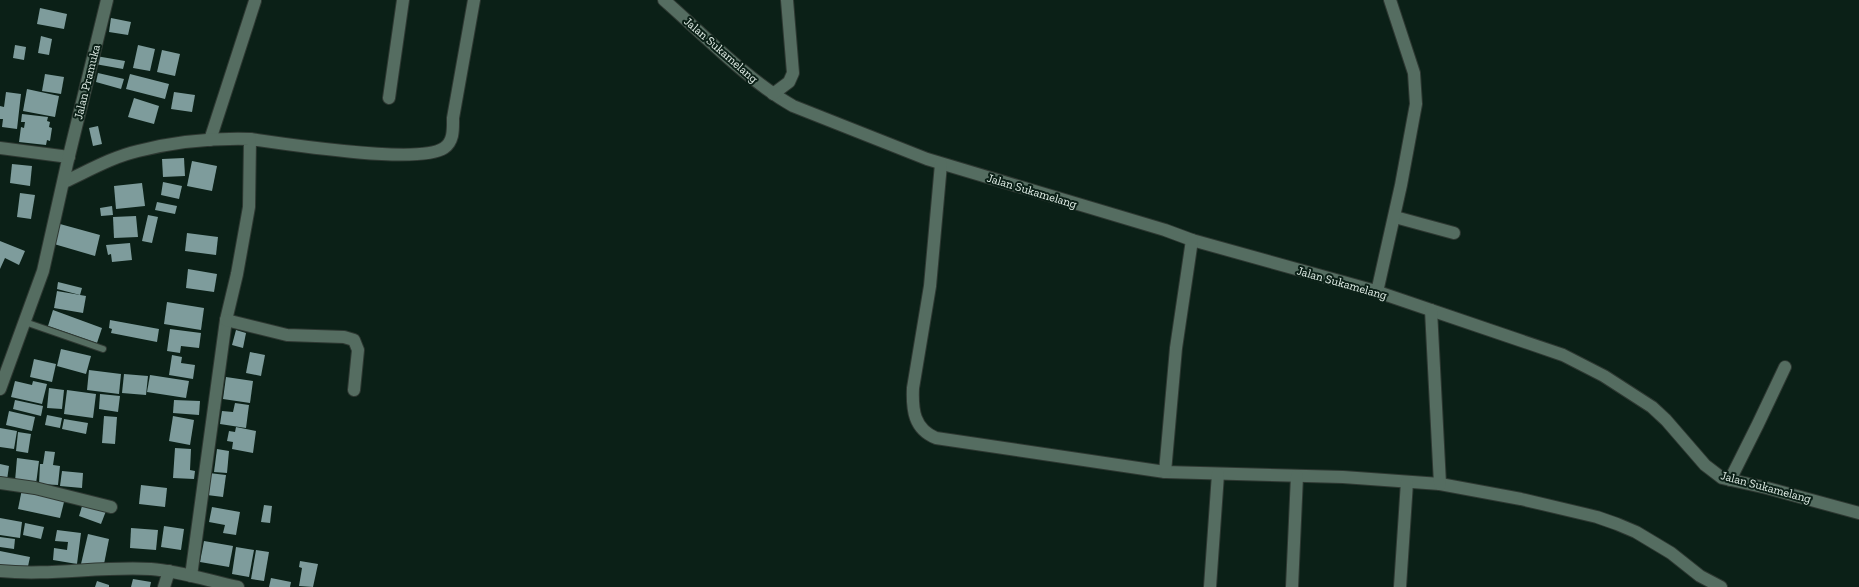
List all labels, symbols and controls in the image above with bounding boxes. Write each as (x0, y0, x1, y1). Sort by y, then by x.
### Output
street label: Jalan Sukamelang (681, 14, 761, 86)
street label: Jalan Pramuka (71, 43, 103, 121)
street label: Jalan Sukamelang (985, 171, 1079, 211)
street label: Jalan Sukamelang (1295, 263, 1389, 303)
street label: Jalan Sukamelang (1719, 468, 1813, 506)

